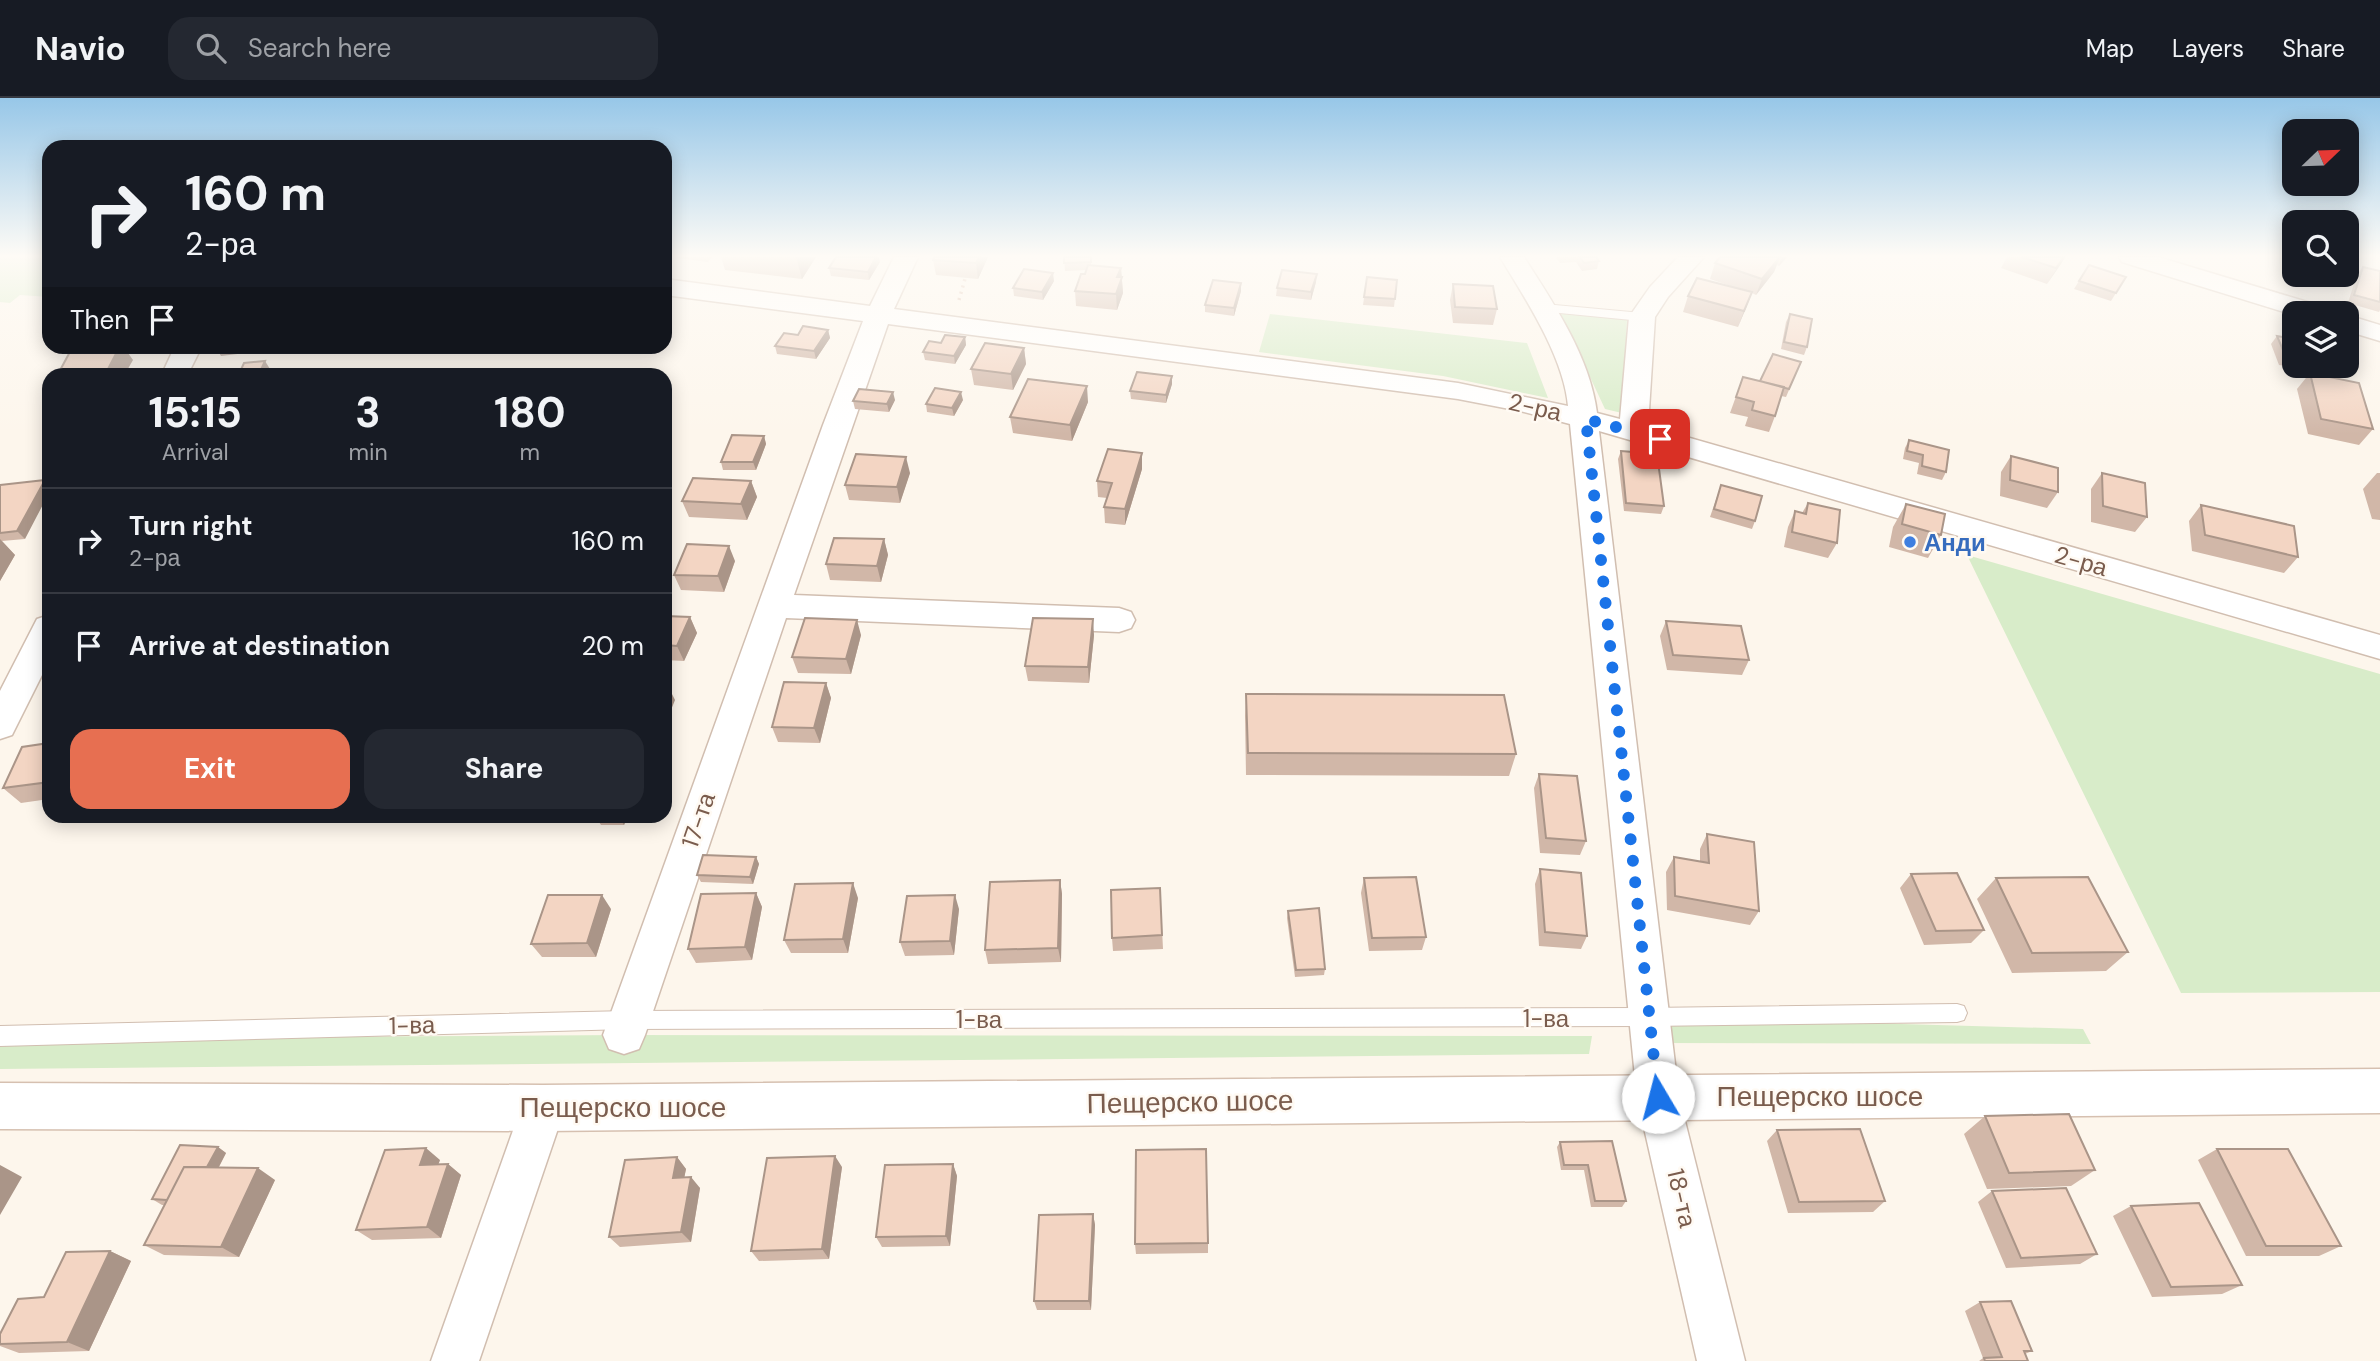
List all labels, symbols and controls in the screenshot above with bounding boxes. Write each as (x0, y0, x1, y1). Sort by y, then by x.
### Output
search box (168, 17, 658, 80)
text: Navio (35, 27, 126, 70)
icon: search (192, 29, 230, 67)
text: Search here (248, 31, 391, 65)
text: Map (2086, 33, 2134, 64)
text: Layers (2172, 33, 2244, 64)
text: Share (2282, 33, 2345, 64)
north arrow (2282, 119, 2359, 196)
map controls (2282, 119, 2359, 378)
text: 160 m (185, 161, 326, 225)
icon: right (70, 168, 161, 259)
button: search (2282, 210, 2359, 287)
text: 2-ра (185, 223, 256, 265)
icon: arrive (143, 301, 181, 339)
button: layers (2282, 301, 2359, 378)
text: Then (70, 303, 129, 337)
text: 15:15 (148, 385, 242, 440)
text: 3 (355, 385, 381, 440)
text: 180 (494, 385, 566, 440)
street label: 2-ра (1505, 386, 1565, 428)
pin (1630, 409, 1690, 469)
icon: arrive (1641, 420, 1679, 458)
text: Arrival (162, 437, 229, 467)
text: min (348, 437, 388, 467)
text: m (520, 437, 540, 467)
text: Turn right (129, 509, 253, 543)
icon: right (70, 522, 108, 560)
text: 160 m (572, 524, 644, 558)
place label: Анди (1924, 527, 1986, 558)
marker: Анди (1902, 534, 1918, 550)
street label: 2-ра (2051, 539, 2112, 583)
text: 2-ра (129, 543, 180, 573)
icon: arrive (70, 627, 108, 665)
text: Arrive at destination (129, 629, 390, 663)
text: 20 m (581, 629, 644, 663)
button: Exit (70, 729, 350, 809)
button: Share (364, 729, 644, 809)
street label: 17-та (674, 788, 722, 852)
street label: 1-ва (1523, 1003, 1570, 1034)
street label: 1-ва (956, 1004, 1003, 1035)
street label: 1-ва (389, 1009, 436, 1041)
position arrow (1621, 1060, 1695, 1134)
street label: Пещерско шосе (1717, 1078, 1923, 1115)
street label: Пещерско шосе (1086, 1082, 1294, 1122)
street label: Пещерско шосе (520, 1089, 726, 1126)
street label: 18-та (1660, 1166, 1704, 1231)

